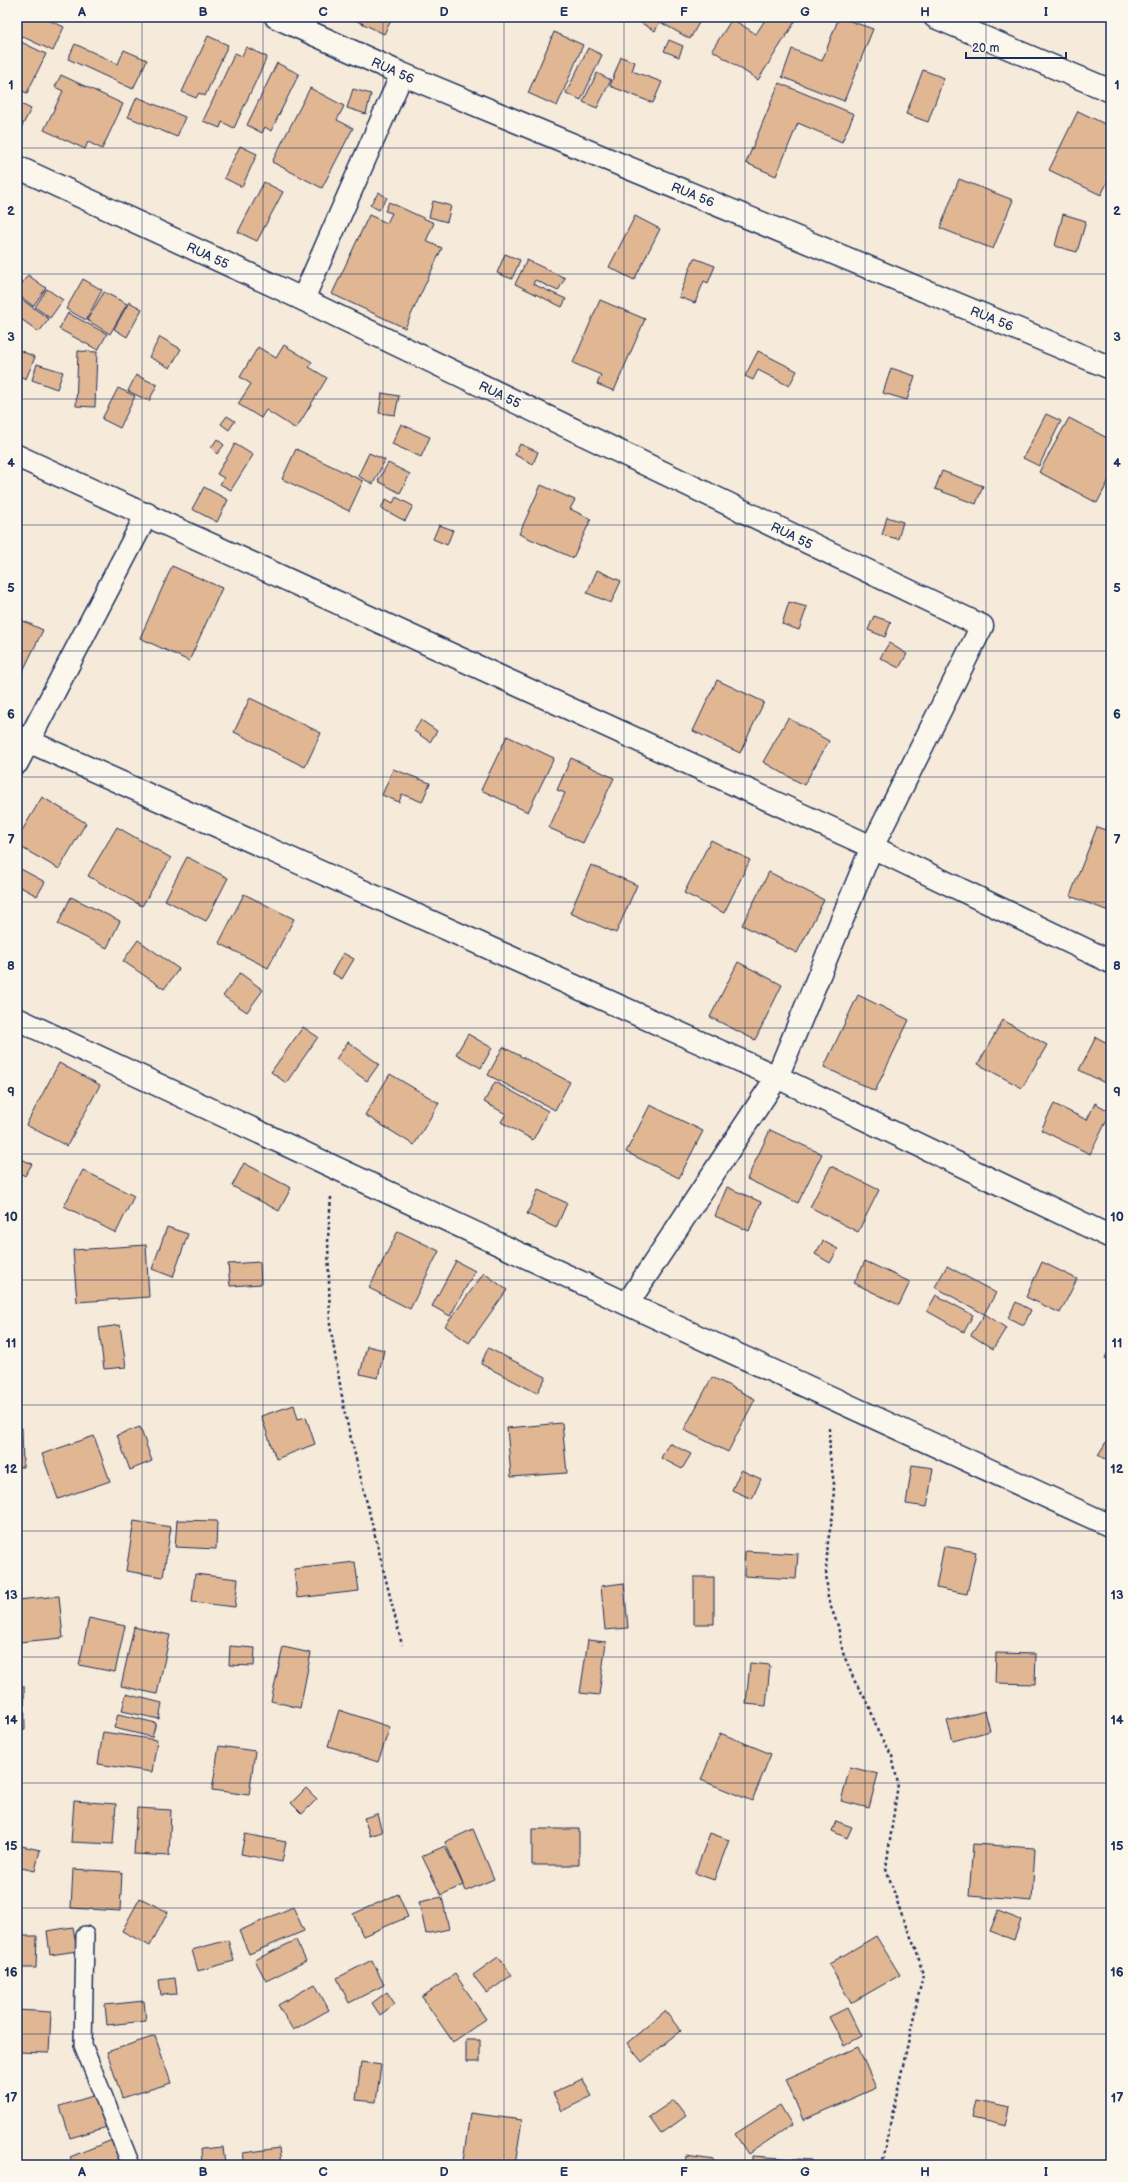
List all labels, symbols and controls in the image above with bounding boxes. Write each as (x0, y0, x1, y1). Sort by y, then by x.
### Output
text: A (77, 4, 86, 20)
text: B (198, 4, 208, 20)
text: C (318, 4, 328, 20)
text: D (439, 4, 449, 20)
text: E (560, 4, 569, 20)
text: F (680, 4, 688, 20)
text: G (800, 4, 810, 20)
text: H (920, 4, 930, 20)
text: I (1044, 4, 1048, 20)
scale bar (966, 34, 1066, 60)
text: 20 m (972, 41, 999, 56)
street label: RUA 56 (369, 54, 417, 87)
text: 1 (8, 77, 14, 93)
text: 1 (1114, 77, 1120, 93)
street label: RUA 56 (669, 179, 717, 211)
text: 2 (7, 203, 15, 219)
text: 2 (1113, 203, 1121, 219)
street label: RUA 55 (184, 239, 231, 273)
street label: RUA 56 (968, 303, 1016, 335)
text: 3 (7, 329, 15, 345)
text: 3 (1113, 329, 1121, 345)
street label: RUA 55 (476, 378, 523, 412)
text: 4 (7, 455, 15, 471)
text: 4 (1113, 455, 1121, 471)
street label: RUA 55 (768, 519, 815, 553)
text: 5 (7, 580, 15, 596)
text: 5 (1113, 580, 1121, 596)
text: 6 (7, 706, 15, 722)
text: 6 (1113, 706, 1121, 722)
text: 7 (7, 832, 15, 848)
text: 7 (1113, 832, 1121, 848)
text: 8 (7, 958, 15, 974)
text: 8 (1113, 958, 1121, 974)
text: 9 (7, 1084, 15, 1100)
text: 9 (1113, 1084, 1121, 1100)
text: 10 (4, 1209, 18, 1225)
text: 10 (1110, 1209, 1124, 1225)
text: 11 (6, 1335, 16, 1351)
text: 11 (1112, 1335, 1122, 1351)
text: 12 (4, 1461, 18, 1477)
text: 12 (1110, 1461, 1124, 1477)
text: 13 (4, 1587, 18, 1603)
text: 13 (1110, 1587, 1124, 1603)
text: 14 (4, 1712, 18, 1728)
text: 14 (1110, 1712, 1124, 1728)
text: 15 (5, 1838, 18, 1854)
text: 15 (1111, 1838, 1124, 1854)
text: 16 (4, 1964, 18, 1980)
text: 16 (1110, 1964, 1124, 1980)
text: 17 (5, 2090, 17, 2106)
text: 17 (1111, 2090, 1123, 2106)
text: A (77, 2164, 86, 2180)
text: B (198, 2164, 208, 2180)
text: C (318, 2164, 328, 2180)
text: D (439, 2164, 449, 2180)
text: E (560, 2164, 569, 2180)
text: F (680, 2164, 688, 2180)
text: G (800, 2164, 810, 2180)
text: H (920, 2164, 930, 2180)
text: I (1044, 2164, 1048, 2180)

